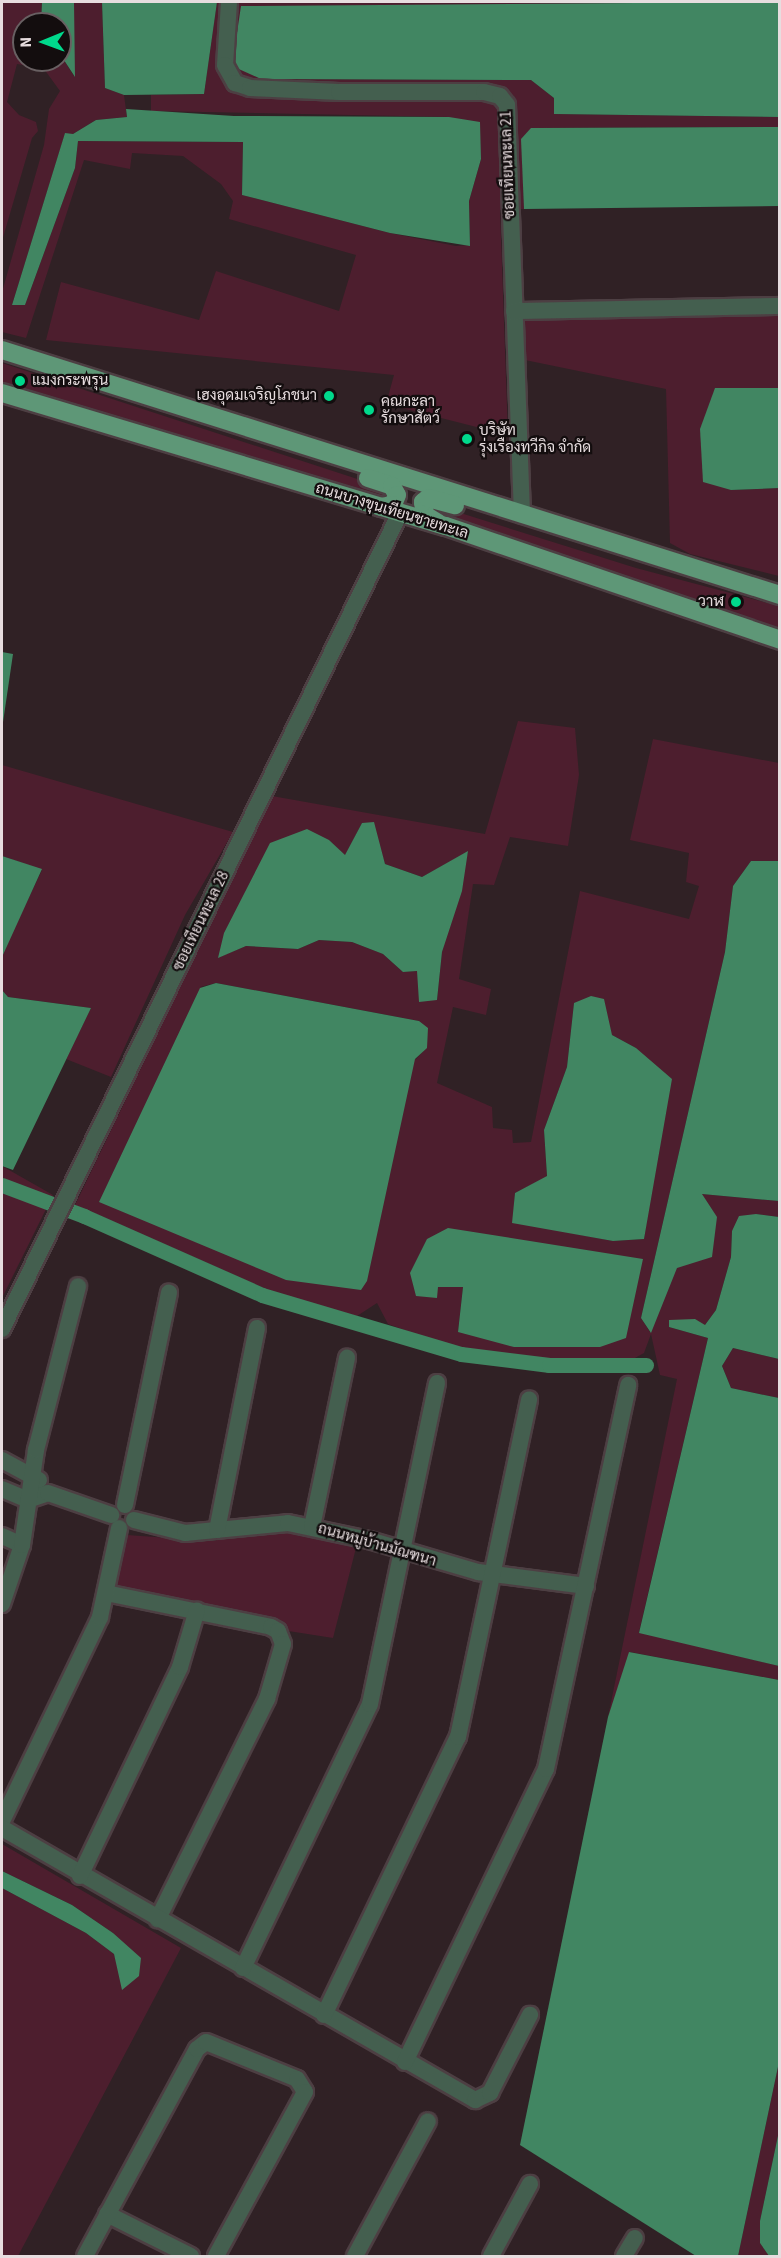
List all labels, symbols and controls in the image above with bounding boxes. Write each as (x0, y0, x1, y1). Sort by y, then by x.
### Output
north arrow (12, 12, 72, 72)
text: N (15, 37, 37, 48)
street label: ซอยเทียนทะเล 21 (497, 111, 519, 219)
place label: แมงกระพรุน (32, 372, 108, 390)
marker: แมงกระพรุน (13, 374, 27, 388)
place label: เฮงอุดมเจริญโภชนา (197, 387, 317, 405)
marker: เฮงอุดมเจริญโภชนา (322, 389, 336, 403)
place label: คุณกะลา รักษาสัตว์ (381, 392, 440, 427)
marker: คุณกะลา รักษาสัตว์ (362, 403, 376, 417)
place label: บริษัท รุ่งเรืองทวีกิจ จำกัด (479, 421, 591, 456)
marker: บริษัท รุ่งเรืองทวีกิจ จำกัด (460, 432, 474, 446)
street label: ถนนบางขุนเทียนชายทะเล (313, 479, 471, 543)
place label: วาฬ (698, 593, 724, 611)
marker: วาฬ (729, 595, 743, 609)
street label: ซอยเทียนทะเล 28 (169, 868, 233, 974)
street label: ถนนหมู่บ้านมัณฑนา (316, 1520, 438, 1570)

